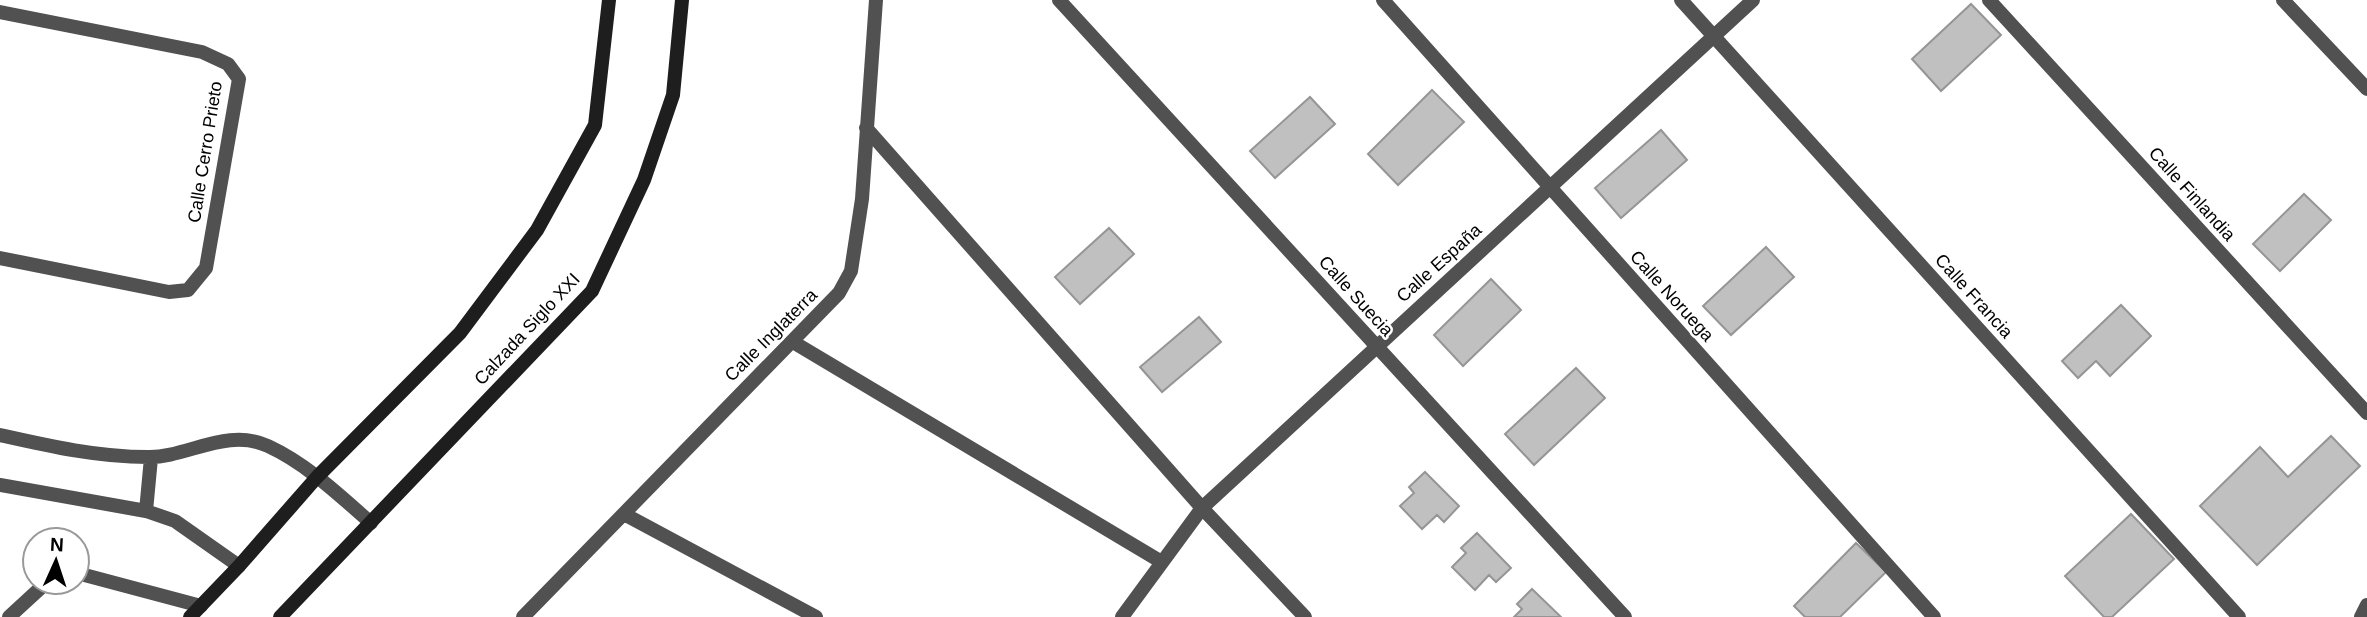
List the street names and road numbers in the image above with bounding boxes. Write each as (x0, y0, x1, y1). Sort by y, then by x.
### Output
street label: Calle Cerro Prieto (184, 80, 226, 224)
street label: Calle Finlandia (2145, 143, 2240, 246)
street label: Calle España (1393, 219, 1486, 306)
street label: Calle Noruega (1626, 247, 1719, 346)
street label: Calle Francia (1931, 250, 2018, 343)
street label: Calle Suecia (1315, 252, 1398, 341)
street label: Calzada Siglo XXI (470, 269, 584, 389)
street label: Calle Inglaterra (721, 284, 822, 385)

